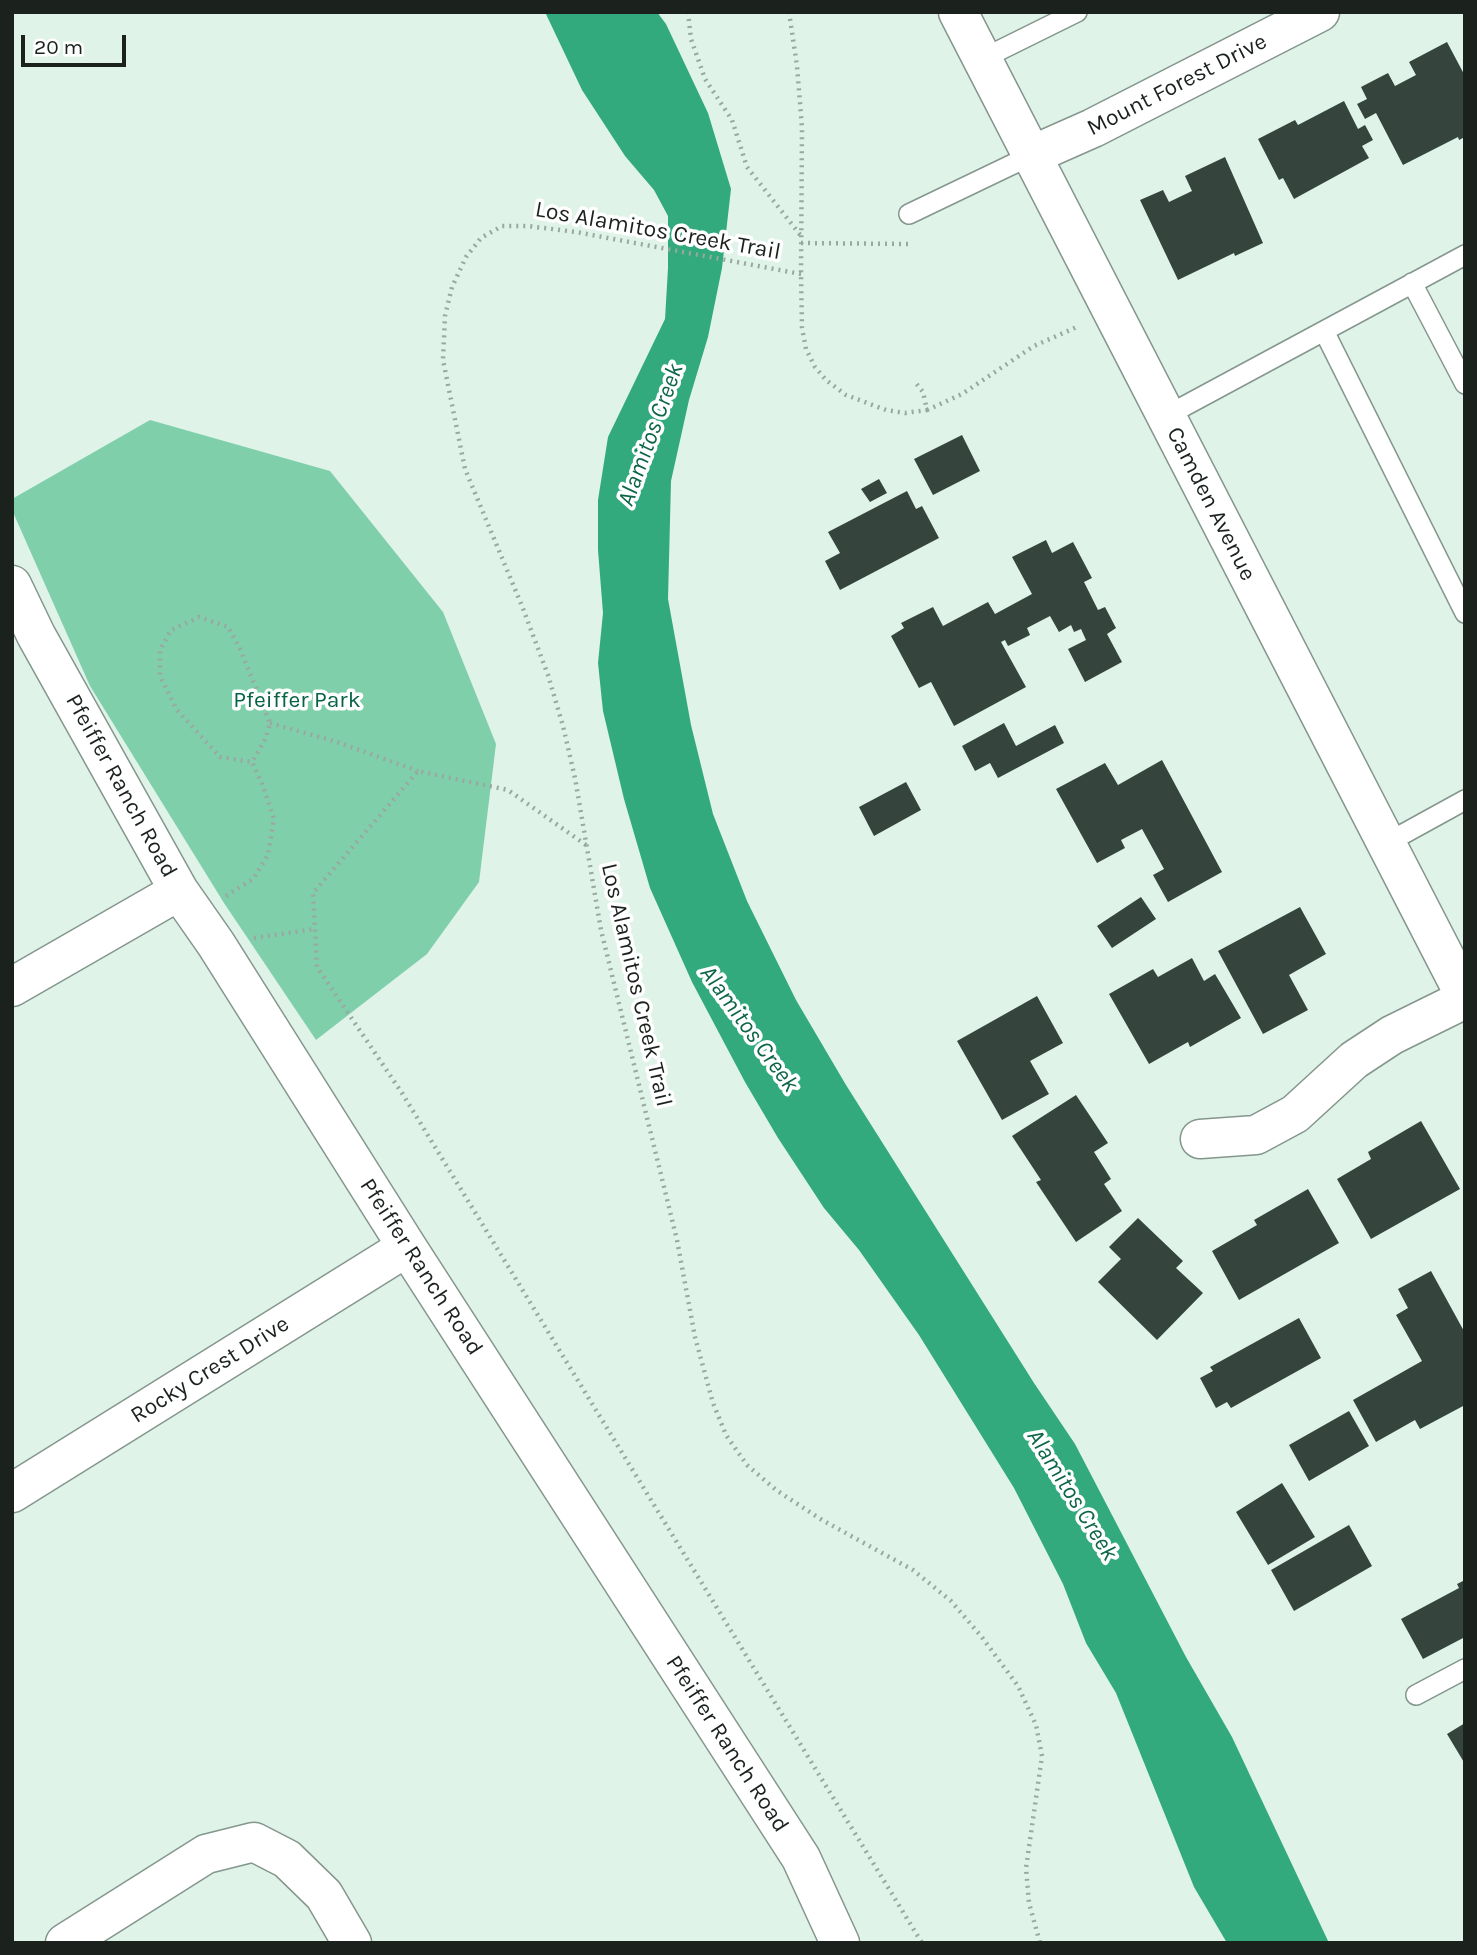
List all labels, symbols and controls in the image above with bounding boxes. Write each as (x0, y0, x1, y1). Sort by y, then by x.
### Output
scale bar (24, 21, 130, 65)
street label: Mount Forest Drive (1083, 28, 1271, 142)
text: 20 m (34, 35, 83, 59)
street label: Los Alamitos Creek Trail (533, 196, 783, 266)
water label: Alamitos Creek (612, 360, 690, 510)
street label: Camden Avenue (1160, 423, 1262, 585)
park label: Pfeiffer Park (233, 686, 361, 714)
street label: Pfeiffer Ranch Road (59, 689, 183, 883)
street label: Los Alamitos Creek Trail (595, 861, 677, 1109)
water label: Alamitos Creek (693, 960, 805, 1098)
street label: Pfeiffer Ranch Road (353, 1173, 489, 1361)
street label: Rocky Crest Drive (126, 1310, 294, 1430)
water label: Alamitos Creek (1020, 1424, 1124, 1566)
street label: Pfeiffer Ranch Road (659, 1650, 795, 1838)

